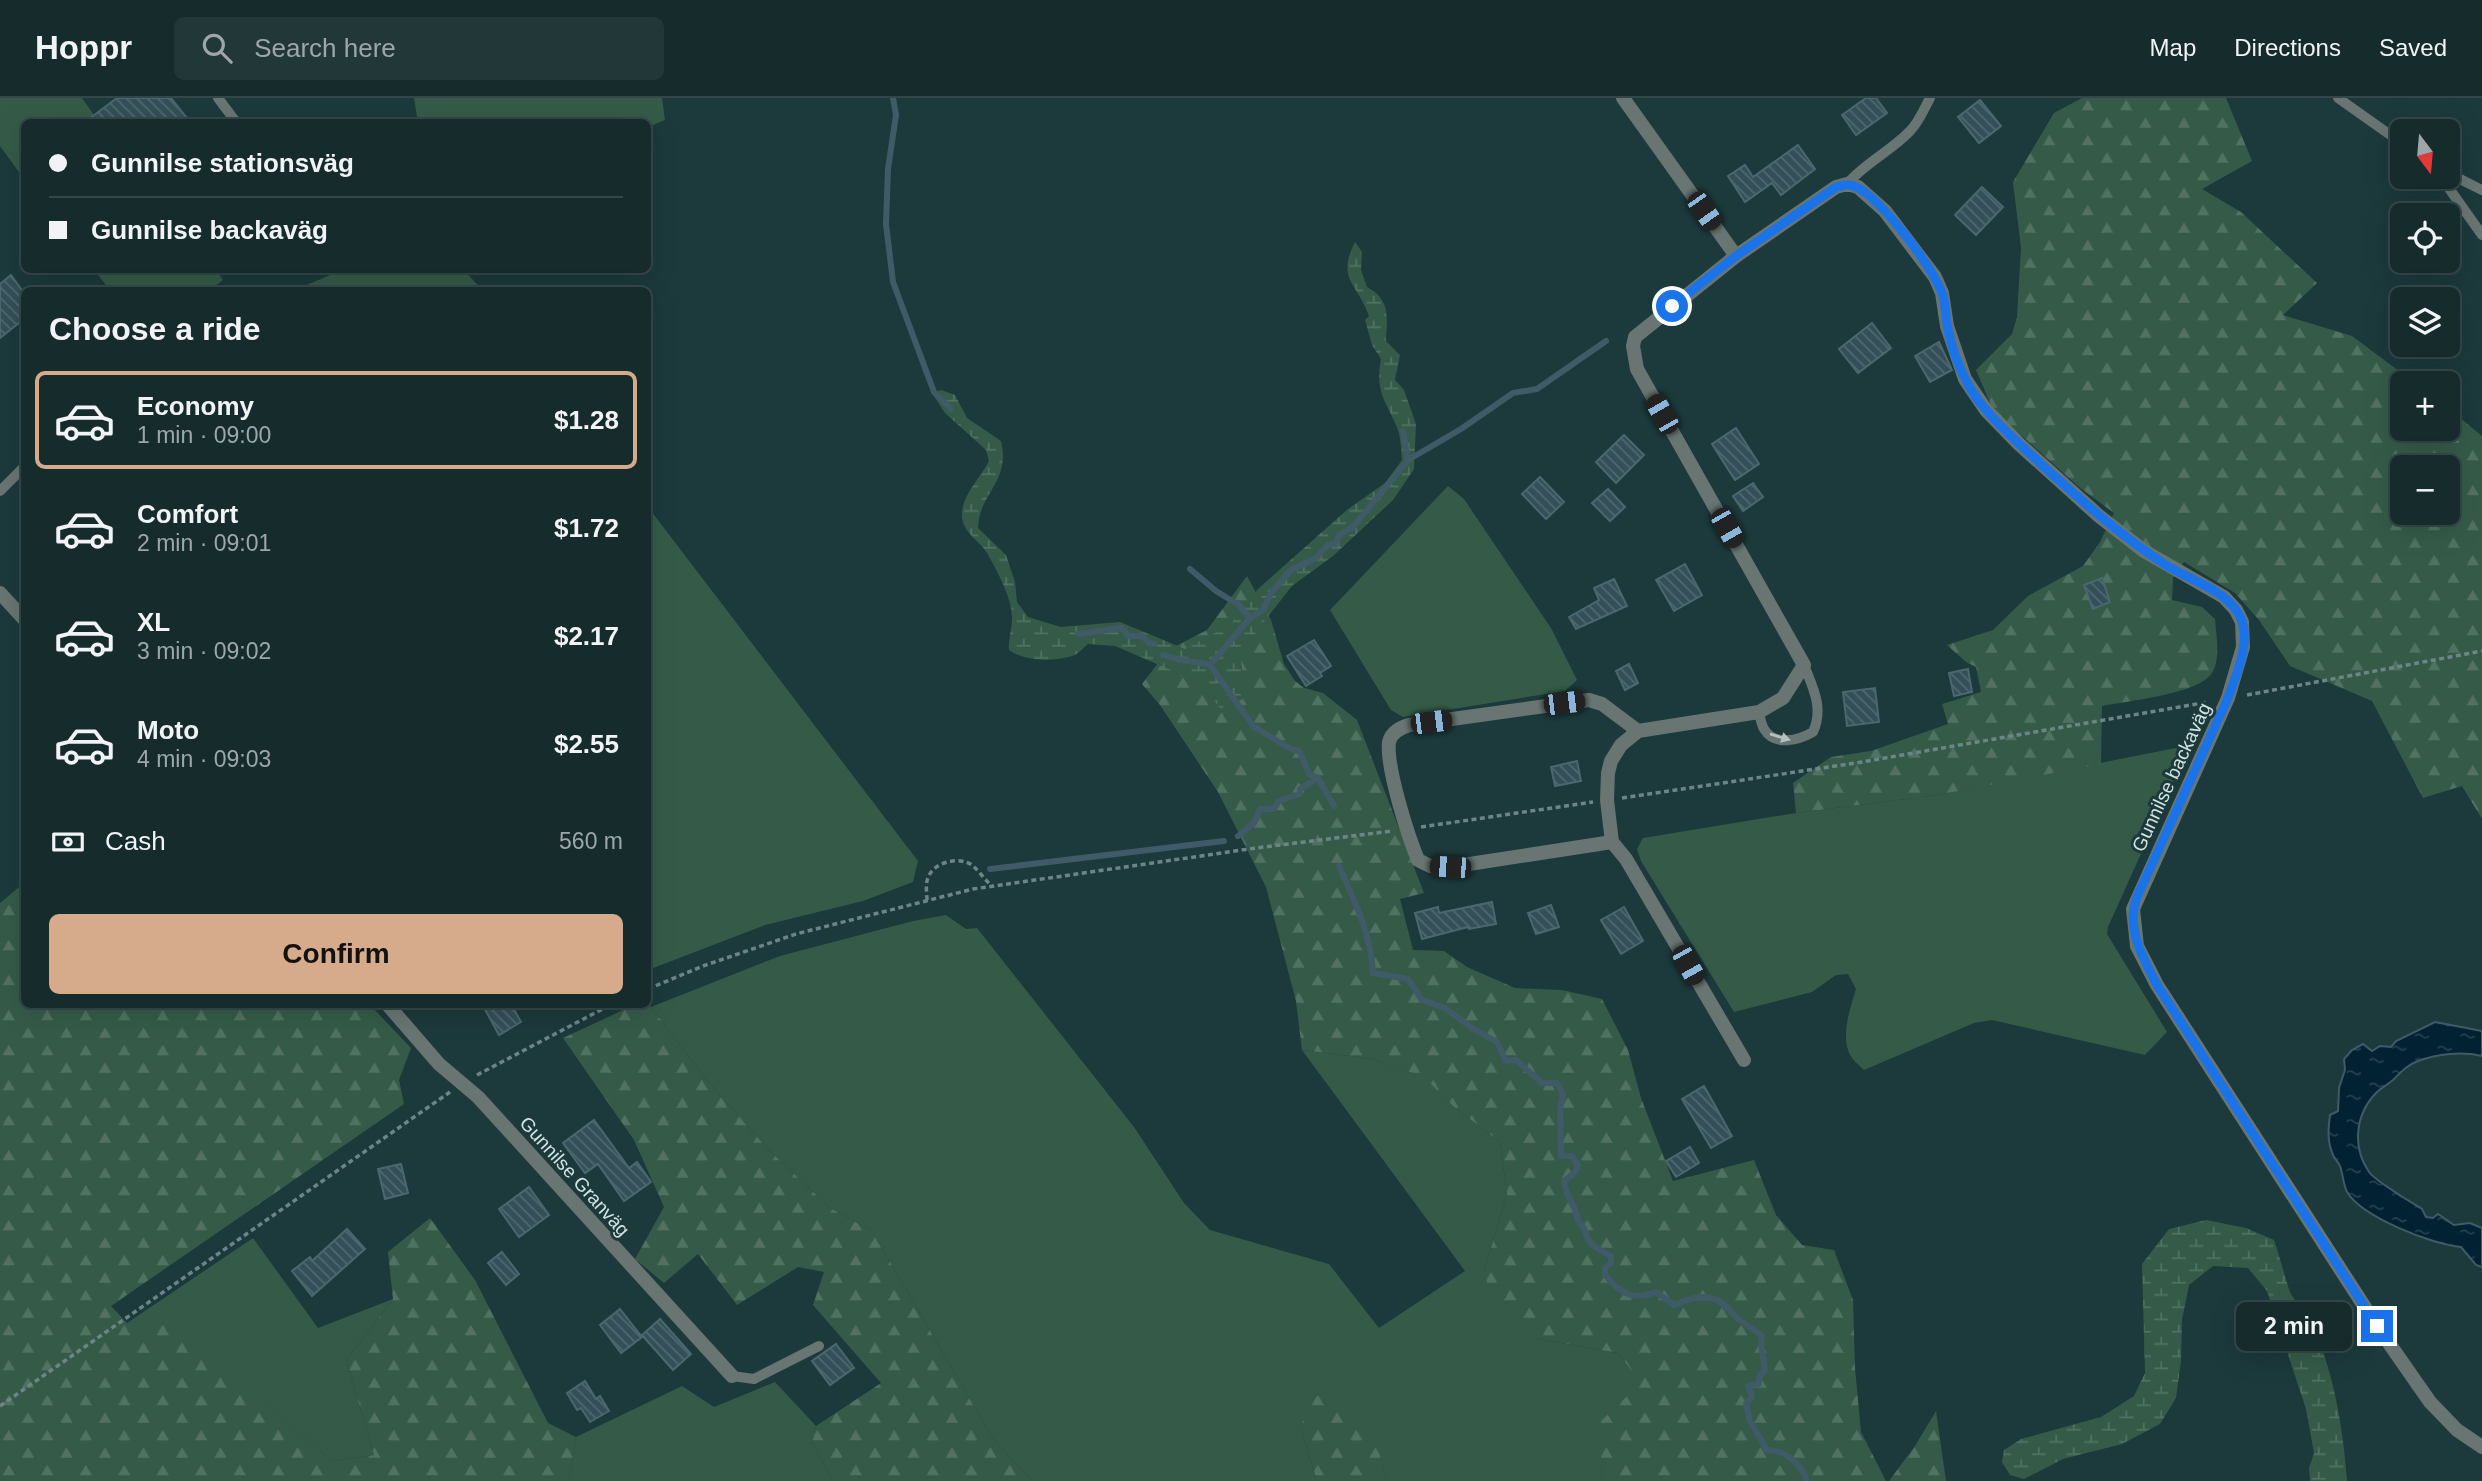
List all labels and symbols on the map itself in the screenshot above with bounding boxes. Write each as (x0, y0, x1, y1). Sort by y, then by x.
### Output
north arrow (2390, 119, 2460, 189)
car (1684, 188, 1725, 234)
route start (1656, 290, 1688, 322)
car (1643, 391, 1682, 437)
car (1708, 505, 1747, 551)
car (1542, 690, 1587, 716)
street label: Gunnilse backaväg (2128, 700, 2215, 855)
car (1409, 709, 1454, 735)
one-way arrow (1769, 732, 1790, 742)
car (1429, 855, 1472, 879)
car (1669, 942, 1708, 988)
street label: Gunnilse Granväg (516, 1112, 634, 1240)
callout: 2 min (2237, 1302, 2352, 1350)
route end (2361, 1310, 2393, 1342)

